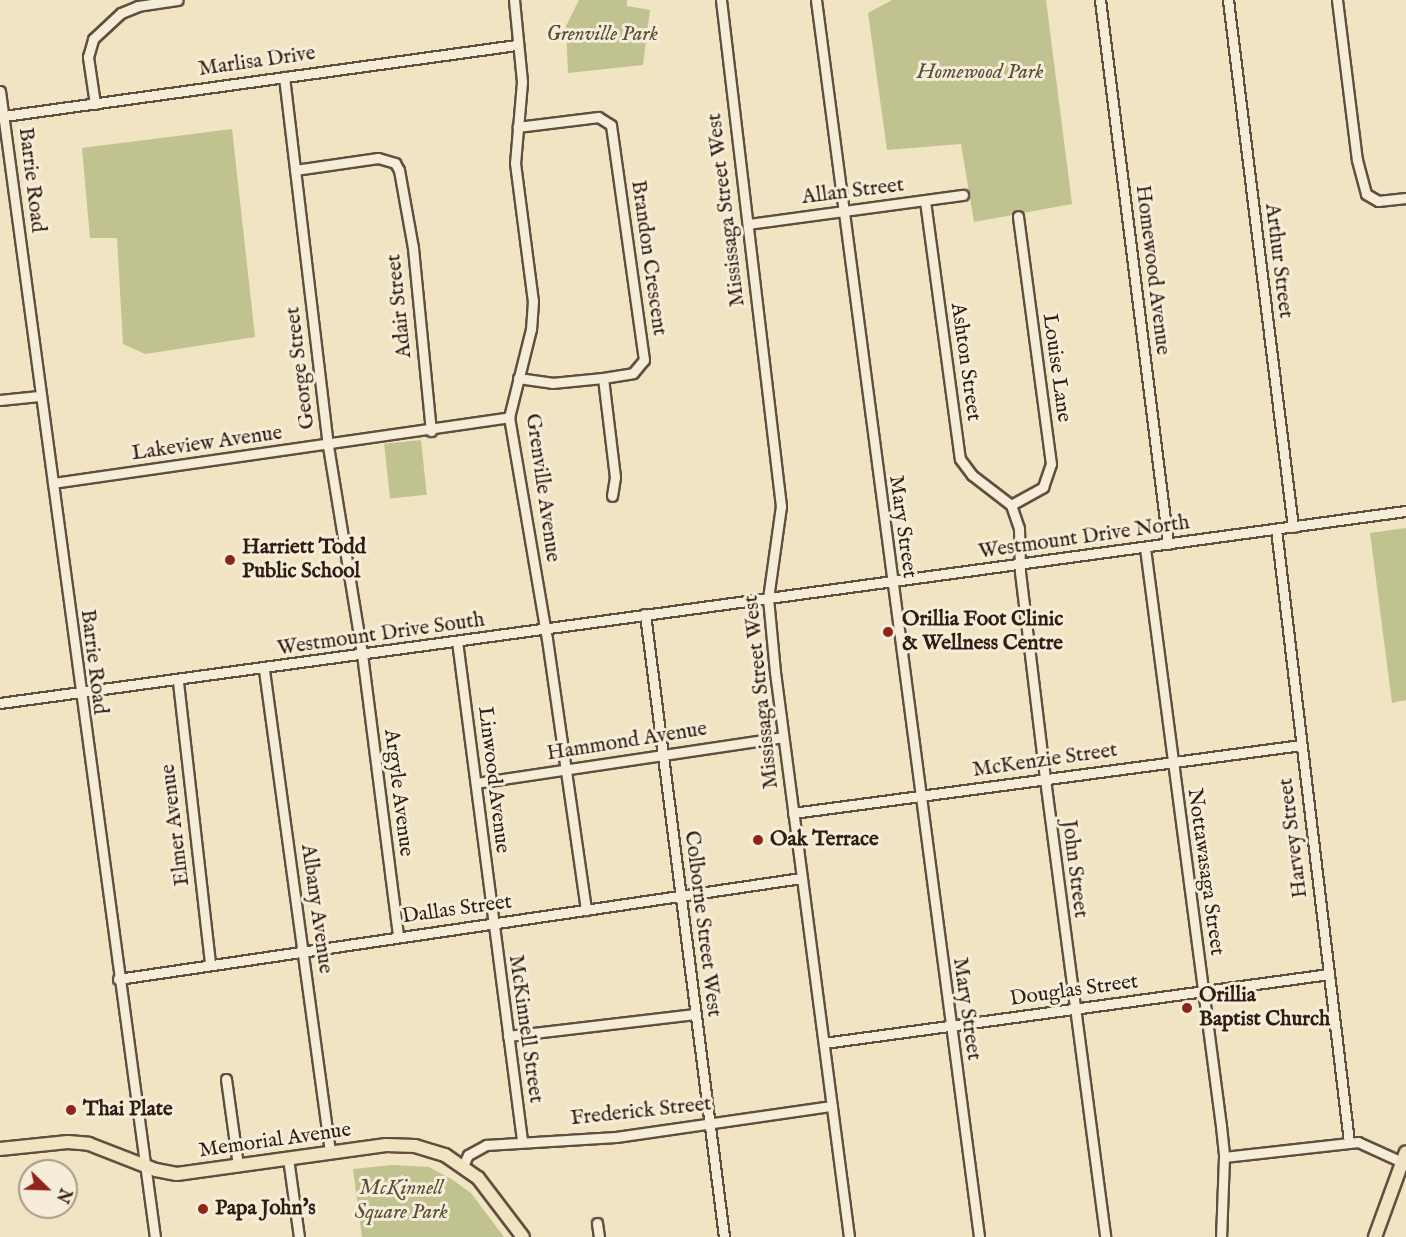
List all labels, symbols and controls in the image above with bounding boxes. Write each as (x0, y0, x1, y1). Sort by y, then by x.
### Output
park label: Grenville Park (546, 22, 658, 48)
street label: Marlisa Drive (197, 41, 317, 83)
park label: Homewood Park (917, 60, 1043, 86)
street label: Mississaga Street West (703, 112, 751, 308)
street label: Barrie Road (12, 126, 50, 234)
street label: Allan Street (800, 173, 906, 211)
street label: Brandon Crescent (625, 179, 671, 337)
street label: Homewood Avenue (1129, 184, 1175, 356)
street label: Arthur Street (1258, 202, 1298, 320)
street label: Adair Street (382, 253, 418, 359)
street label: Ashton Street (944, 301, 986, 423)
street label: George Street (281, 305, 321, 431)
street label: Louise Lane (1036, 312, 1076, 424)
street label: Grenville Avenue (519, 412, 565, 564)
street label: Lakeview Avenue (130, 421, 284, 467)
street label: Mary Street (882, 474, 922, 580)
street label: Westmount Drive North (977, 511, 1191, 565)
place label: Harriett Todd Public School (242, 535, 366, 585)
marker: Harriett Todd Public School (223, 553, 237, 567)
street label: Mississaga Street West (739, 594, 785, 790)
place label: Orillia Foot Clinic & Wellness Centre (902, 607, 1063, 657)
street label: Barrie Road (74, 608, 112, 716)
street label: Westmount Drive South (276, 608, 486, 662)
marker: Orillia Foot Clinic & Wellness Centre (879, 623, 897, 641)
street label: Linwood Avenue (471, 705, 515, 855)
street label: Hammond Avenue (545, 717, 709, 767)
street label: Argyle Avenue (378, 728, 418, 858)
street label: McKenzie Street (971, 738, 1119, 784)
street label: Elmer Avenue (156, 763, 196, 887)
street label: Harvey Street (1274, 777, 1314, 899)
street label: Nottawasaga Street (1181, 787, 1229, 957)
street label: John Street (1056, 819, 1092, 919)
place label: Oak Terrace (770, 827, 879, 853)
street label: Colborne Street West (678, 829, 726, 1019)
marker: Oak Terrace (751, 833, 765, 847)
street label: Albany Avenue (294, 843, 338, 975)
street label: Dallas Street (400, 890, 514, 930)
street label: McKinnell Street (502, 953, 548, 1105)
street label: Mary Street (946, 956, 986, 1062)
street label: Douglas Street (1008, 970, 1140, 1012)
place label: Orillia Baptist Church (1199, 983, 1330, 1033)
marker: Orillia Baptist Church (1180, 1001, 1194, 1015)
street label: Frederick Street (569, 1092, 713, 1132)
place label: Thai Plate (83, 1097, 173, 1123)
marker: Thai Plate (64, 1103, 78, 1117)
street label: Memorial Avenue (197, 1118, 353, 1164)
north arrow (18, 1159, 78, 1219)
park label: McKinnell Square Park (354, 1176, 448, 1226)
text: N (51, 1185, 75, 1206)
place label: Papa John's (215, 1196, 316, 1222)
marker: Papa John's (196, 1202, 210, 1216)

